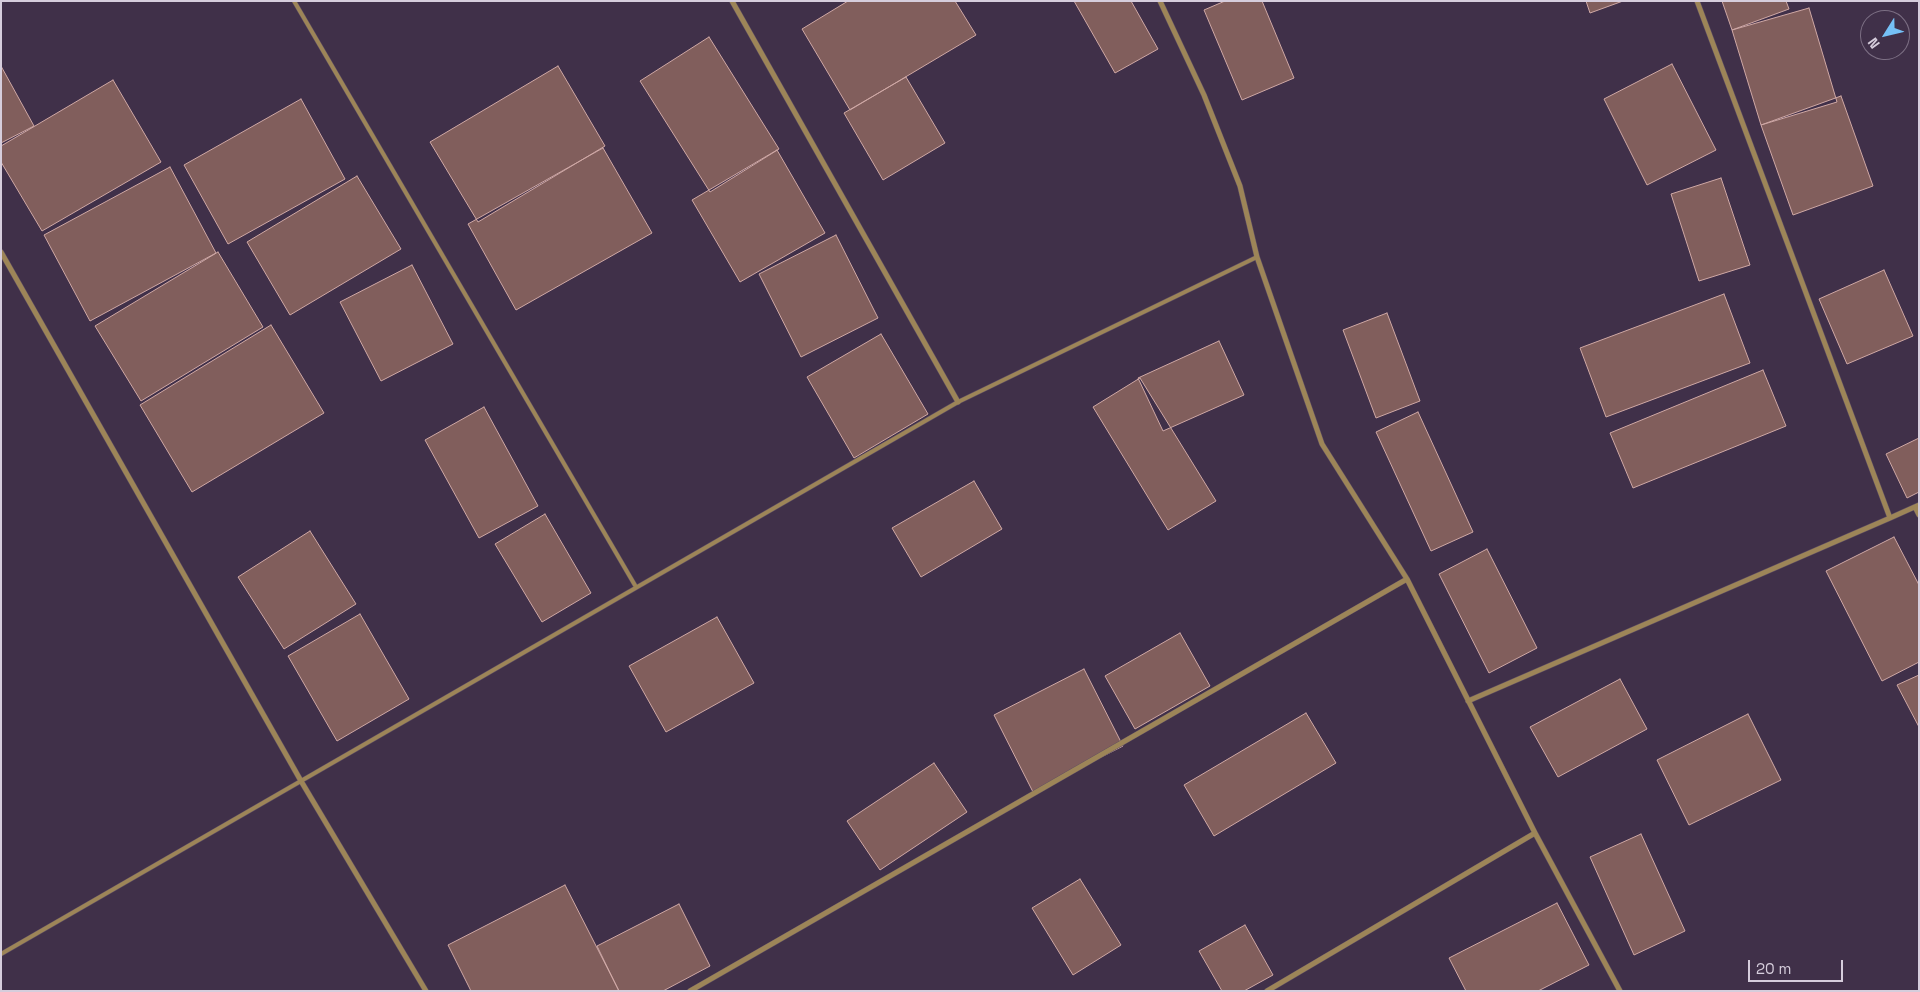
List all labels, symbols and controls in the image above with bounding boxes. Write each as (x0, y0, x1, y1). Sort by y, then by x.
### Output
north arrow (1860, 10, 1910, 60)
text: N (1864, 34, 1884, 52)
scale bar (1750, 950, 1845, 982)
text: 20 m (1756, 959, 1791, 978)

